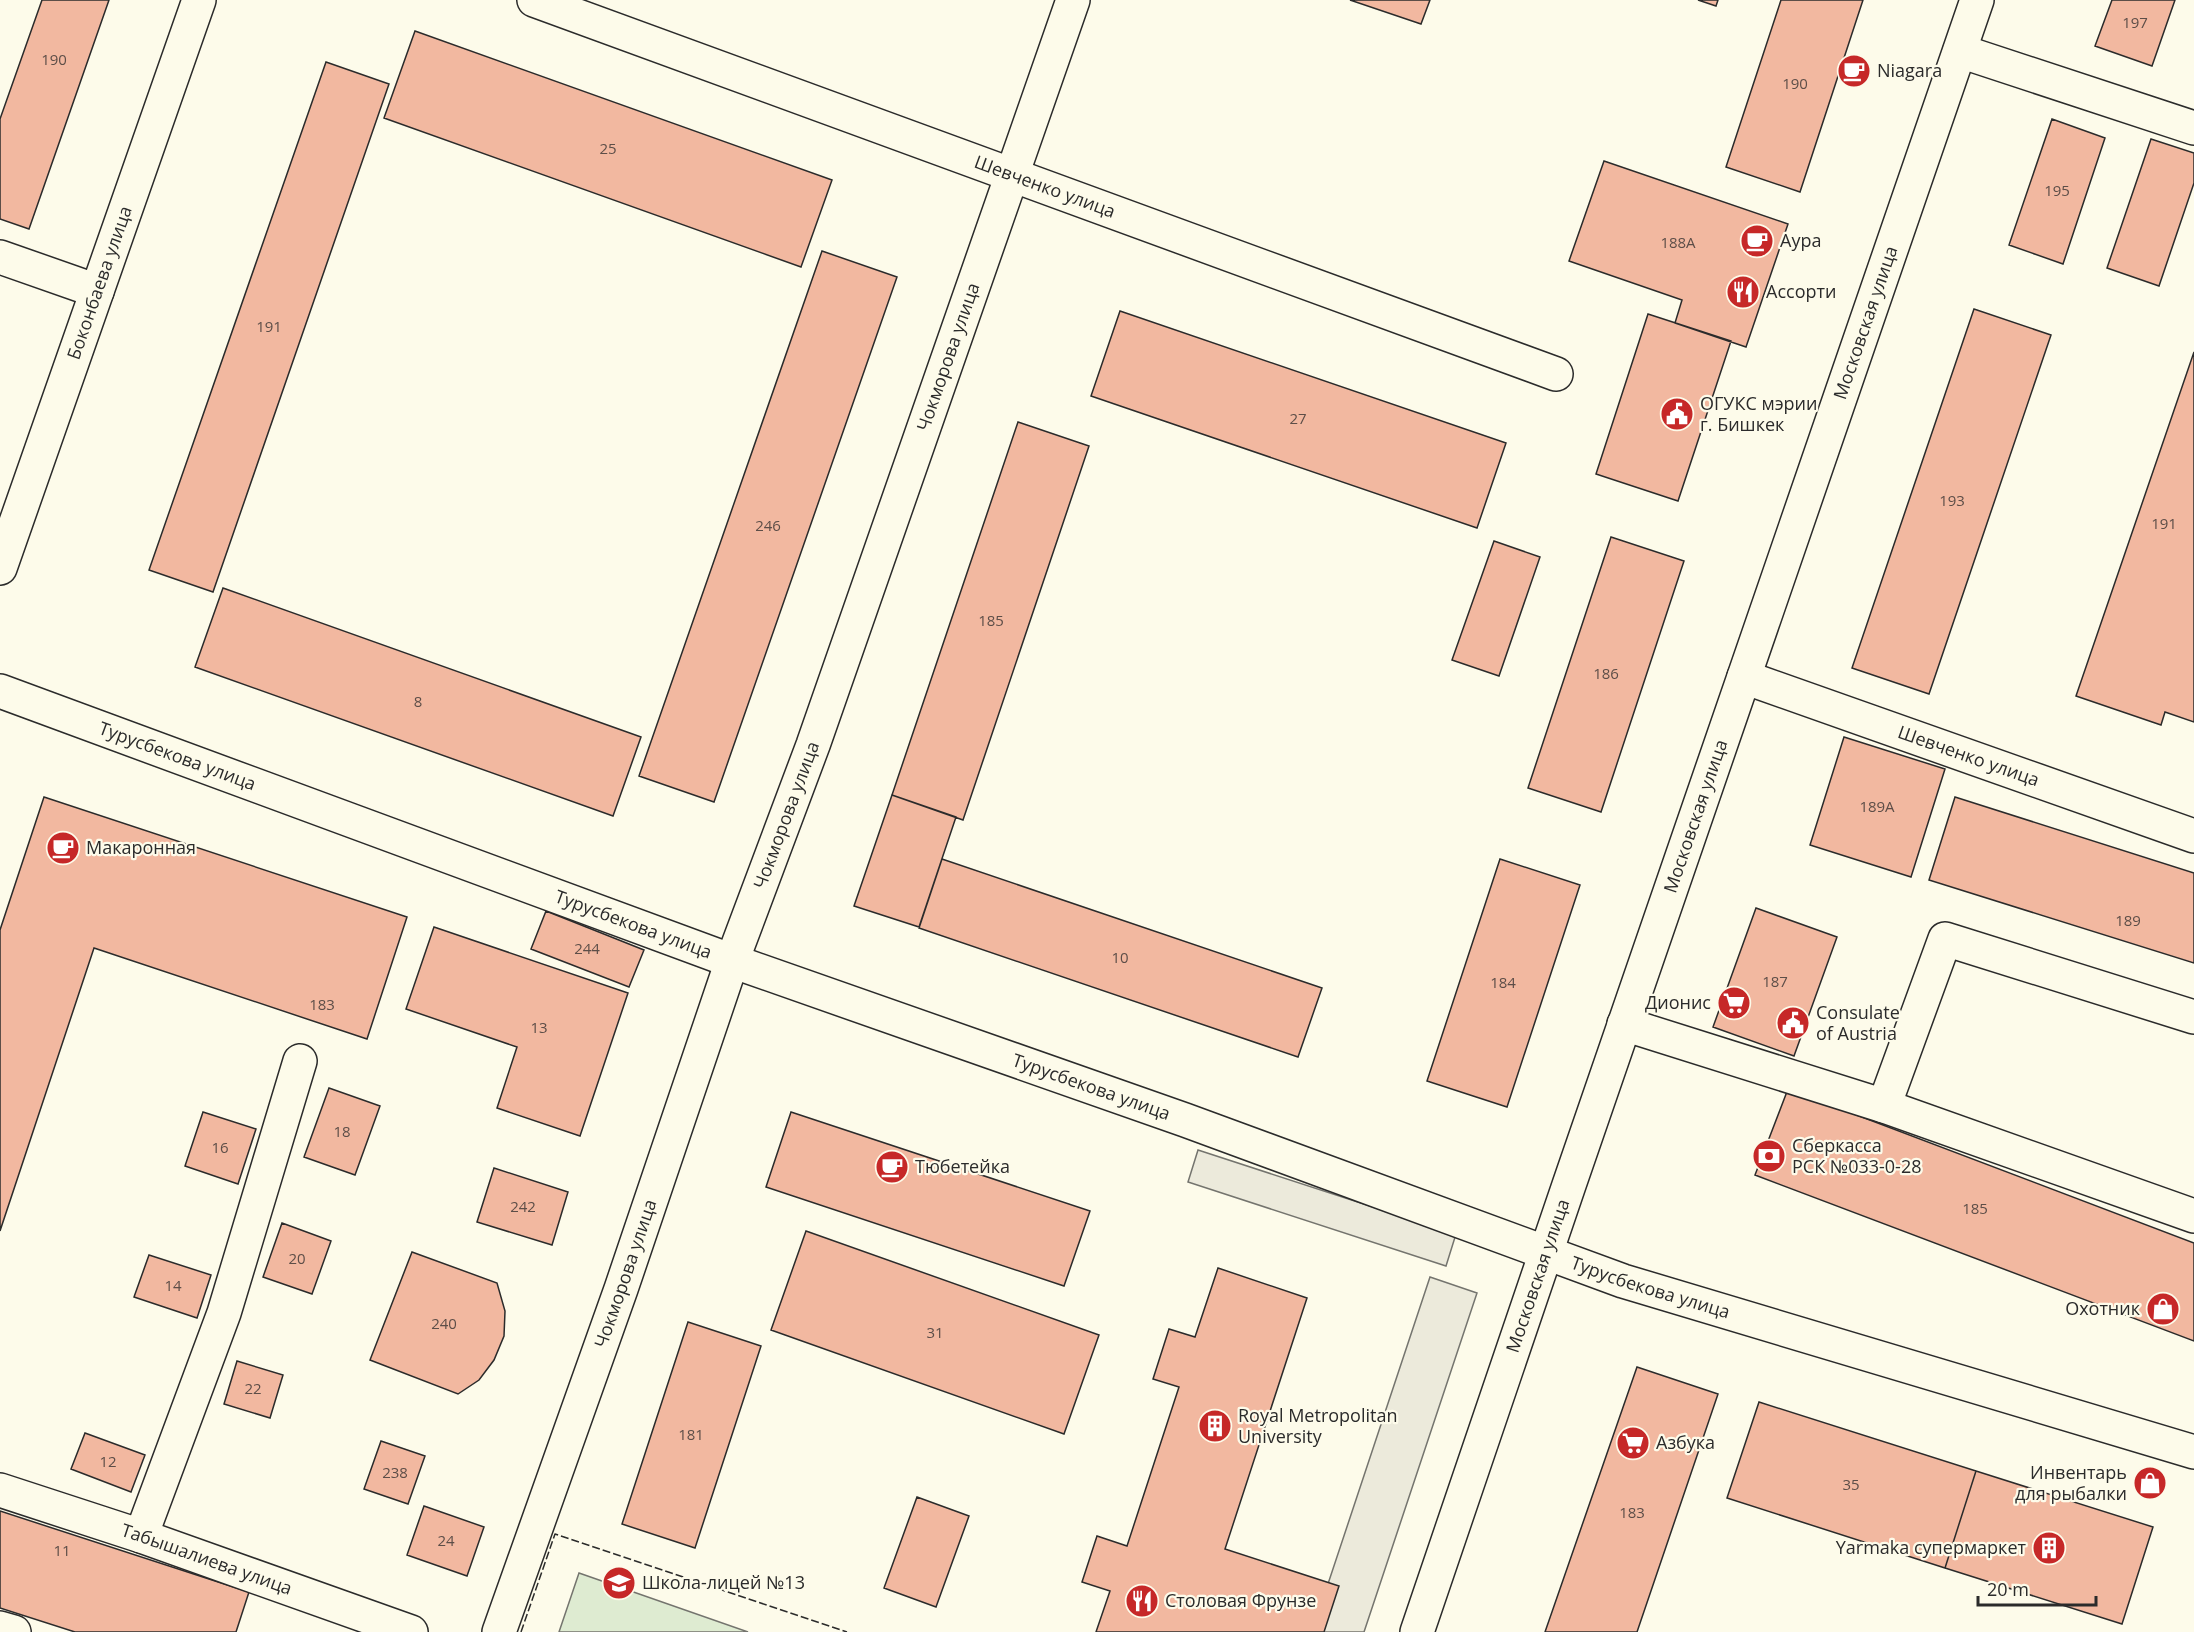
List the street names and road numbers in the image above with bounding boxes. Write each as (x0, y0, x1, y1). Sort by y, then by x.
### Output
street label: Шевченко улица (971, 149, 1119, 223)
street label: Боконбаева улица (61, 203, 137, 363)
street label: Московская улица (1827, 243, 1902, 402)
street label: Чокморова улица (911, 279, 984, 434)
street label: Турусбекова улица (96, 716, 260, 795)
street label: Шевченко улица (1895, 719, 2043, 791)
street label: Московская улица (1657, 736, 1733, 896)
street label: Чокморова улица (747, 738, 824, 892)
street label: Турусбекова улица (552, 884, 716, 964)
street label: Турусбекова улица (1009, 1047, 1174, 1125)
street label: Чокморова улица (588, 1196, 661, 1351)
street label: Московская улица (1500, 1196, 1574, 1356)
street label: Турусбекова улица (1568, 1250, 1733, 1323)
street label: Табышалиева улица (118, 1517, 296, 1600)

